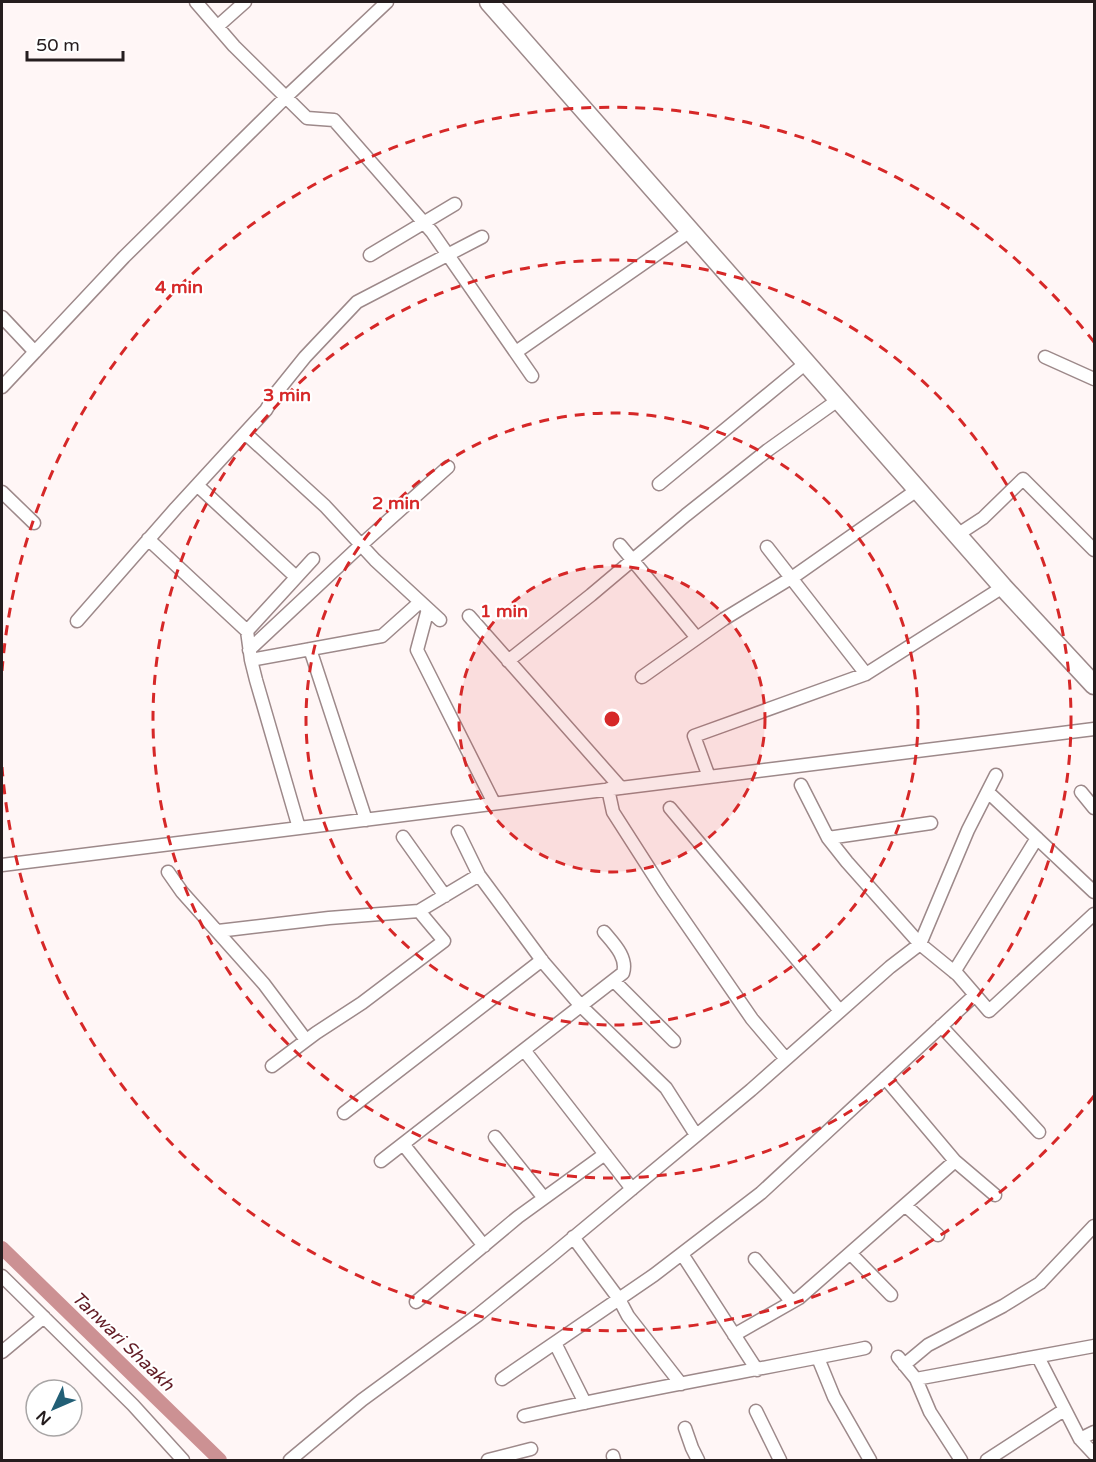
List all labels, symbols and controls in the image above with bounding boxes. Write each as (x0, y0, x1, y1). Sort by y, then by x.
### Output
scale bar (27, 24, 123, 62)
text: 50 m (36, 34, 80, 56)
text: 4 min (155, 276, 203, 298)
text: 3 min (263, 384, 311, 406)
text: 2 min (372, 492, 420, 514)
text: 1 min (480, 600, 528, 622)
centre of rings (602, 709, 622, 729)
water label: Tanwari Shaakh (67, 1287, 179, 1396)
north arrow (24, 1378, 84, 1438)
text: N (32, 1406, 56, 1429)

